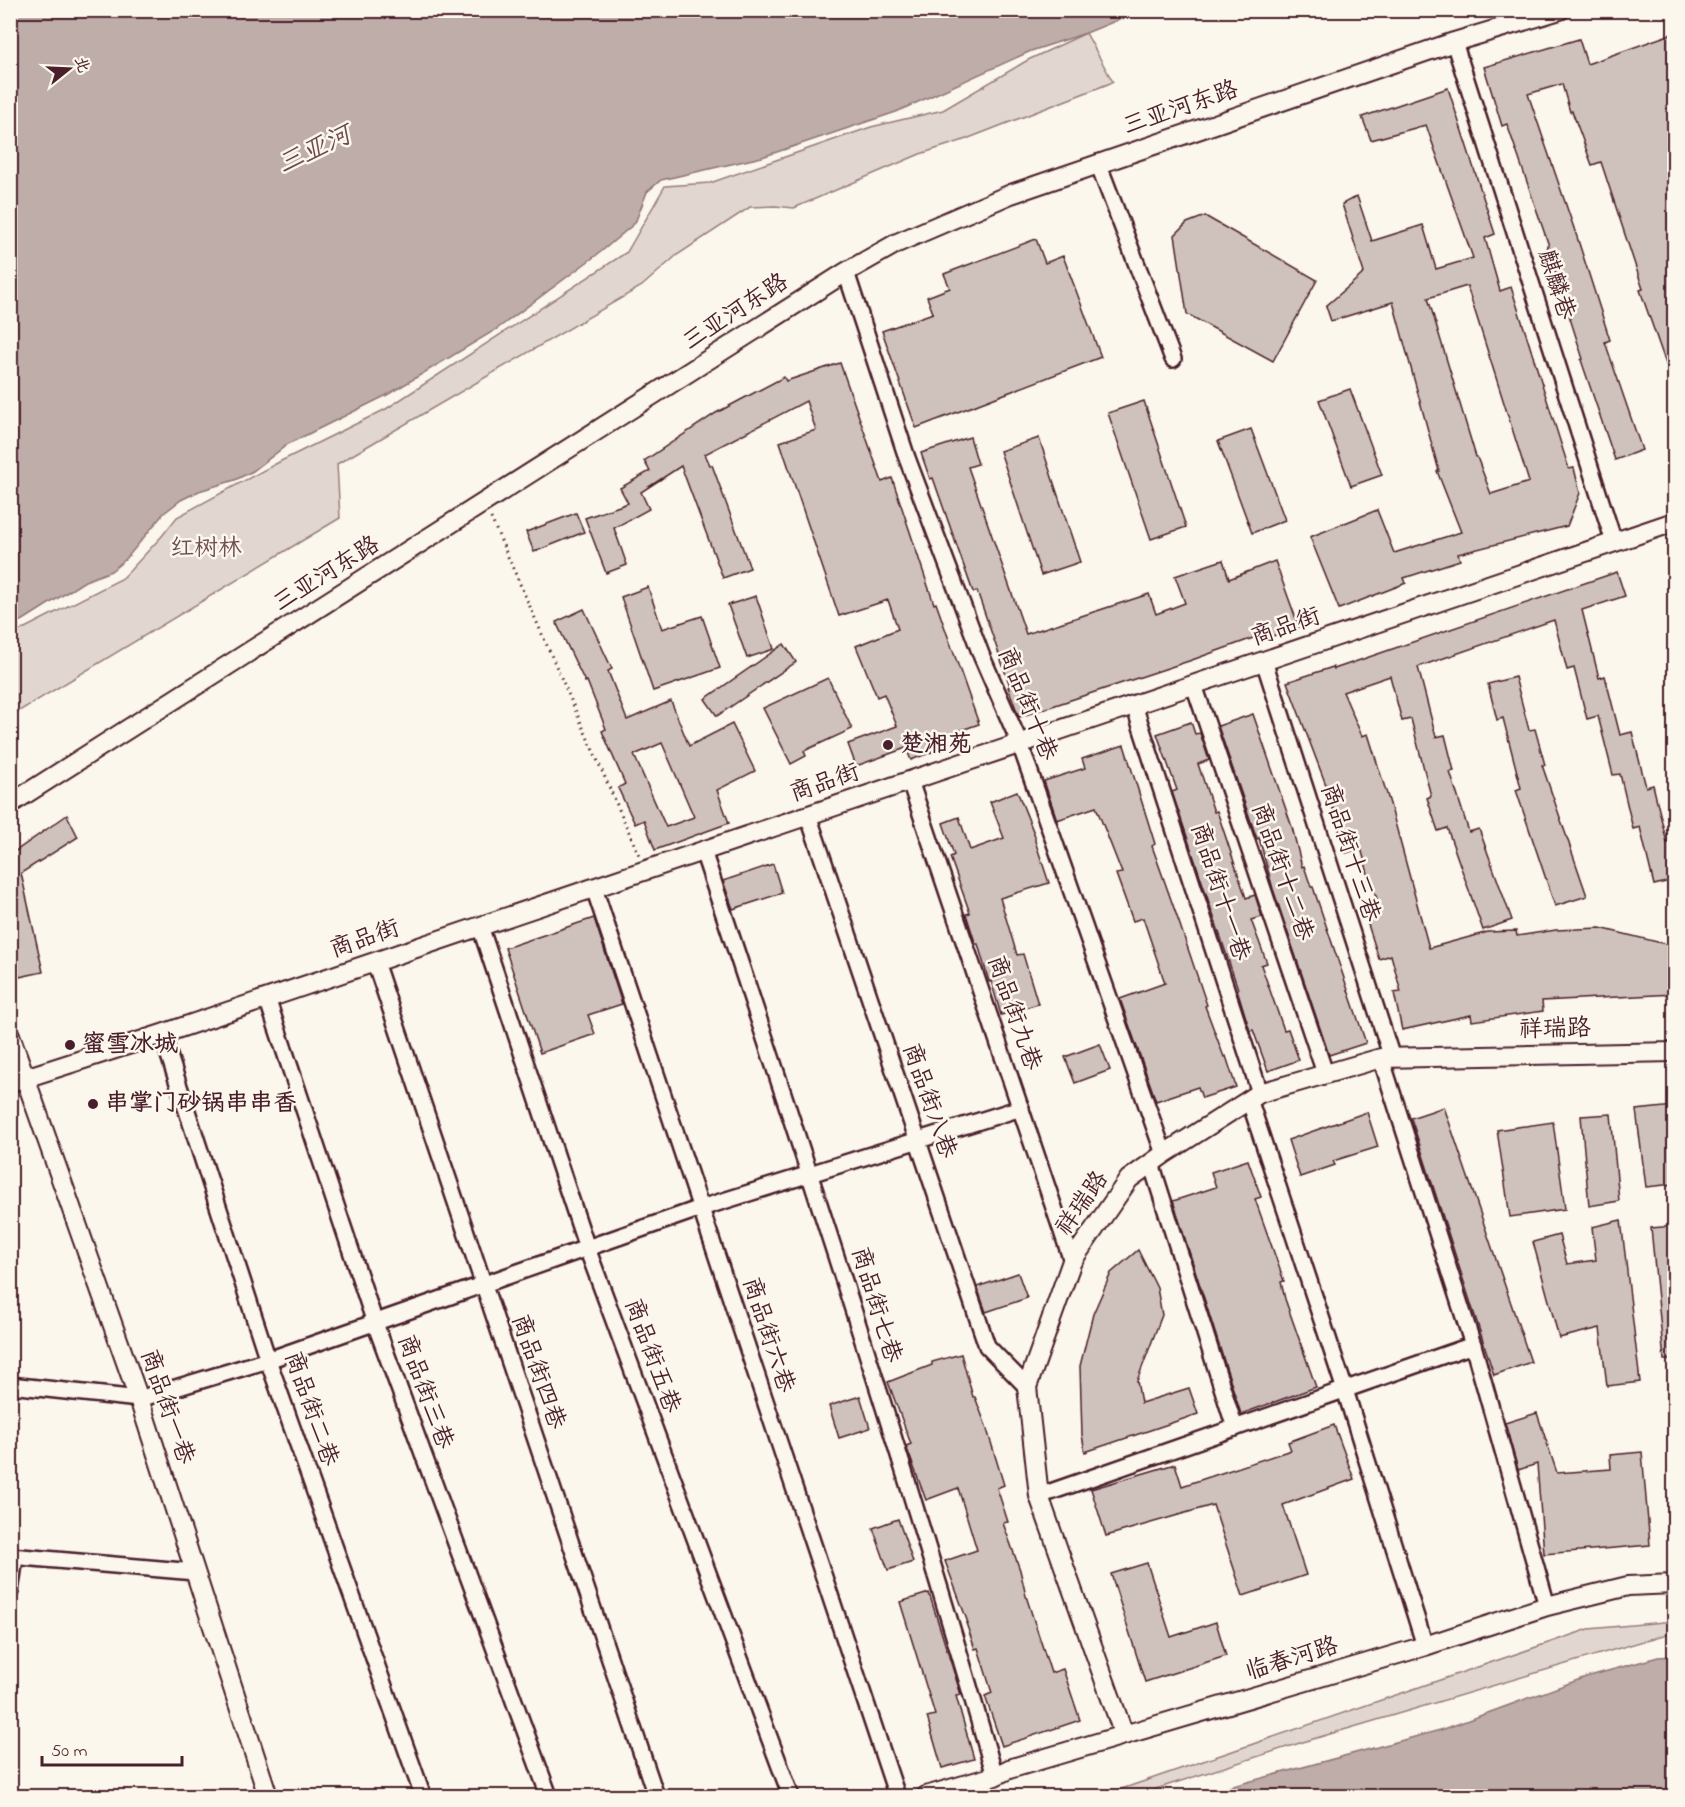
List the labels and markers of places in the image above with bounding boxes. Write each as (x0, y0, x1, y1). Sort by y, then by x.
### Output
place label: 楚湘苑 (900, 728, 972, 763)
marker: 楚湘苑 (881, 738, 895, 752)
place label: 蜜雪冰城 (82, 1028, 178, 1063)
marker: 蜜雪冰城 (63, 1038, 77, 1052)
place label: 串掌门砂锅串串香 (105, 1087, 297, 1122)
marker: 串掌门砂锅串串香 (86, 1097, 100, 1111)

